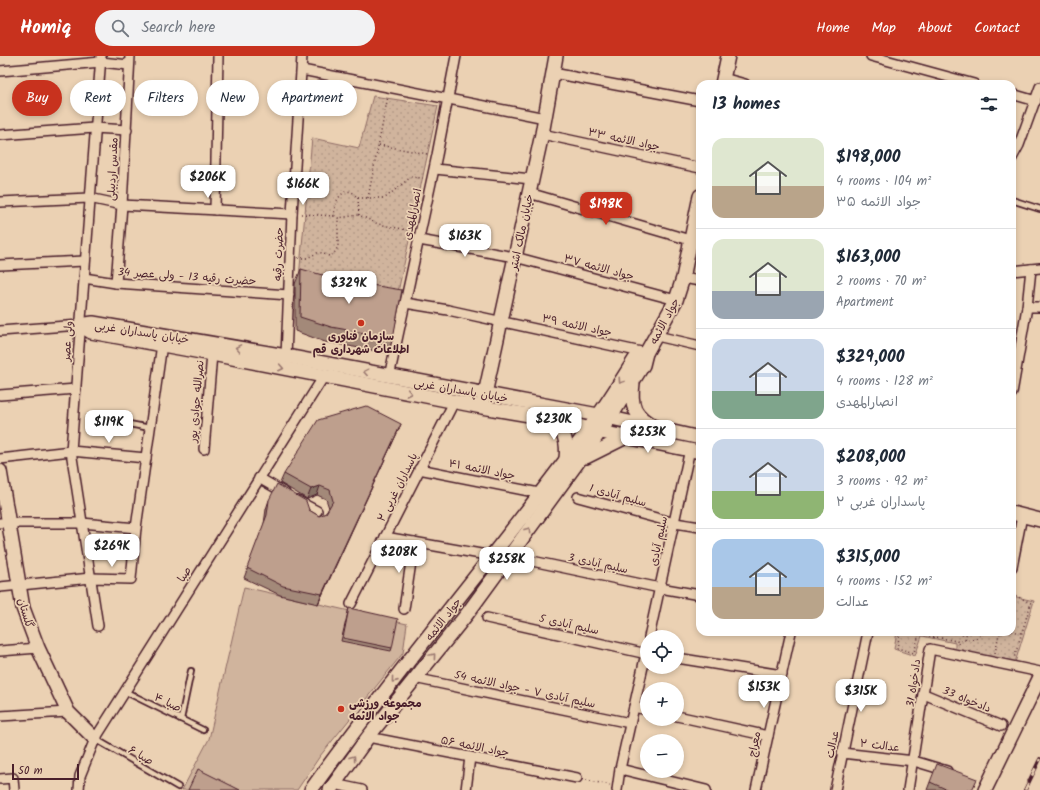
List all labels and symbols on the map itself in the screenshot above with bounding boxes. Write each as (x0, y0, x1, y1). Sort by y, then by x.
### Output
street label: جواد الائمه ۳۳ (586, 124, 661, 156)
street label: مقدس اردبیلی (102, 137, 124, 201)
pin: $206K (180, 165, 236, 199)
pin: $166K (275, 172, 331, 206)
street label: انصارالمهدی (399, 187, 427, 242)
street label: خیابان مالک اشتر (505, 192, 539, 273)
pin: $198K (578, 192, 634, 226)
pin: $163K (437, 224, 493, 258)
street label: حضرت رقیه (269, 227, 289, 281)
street label: جواد الائمه ۳۷ (562, 250, 636, 286)
street label: حضرت رقیه 13 - ولی عصر 34 (117, 263, 257, 291)
pin: $329K (321, 271, 377, 305)
street label: جواد الائمه (645, 295, 685, 348)
street label: جواد الائمه ۳۹ (540, 310, 613, 342)
street label: خیابان پاسداران غربی (93, 317, 190, 349)
marker: سازمان فناوری اطلاعات شهرداری قم (356, 318, 366, 328)
street label: ولی عصر (58, 320, 78, 363)
place label: سازمان فناوری اطلاعات شهرداری قم (313, 328, 409, 359)
one-way arrow (235, 344, 241, 353)
street label: نصرالله جوادی پور (184, 359, 210, 444)
one-way arrow (278, 363, 285, 371)
one-way arrow (363, 368, 369, 377)
street label: خیابان پاسداران غربی (412, 374, 509, 408)
one-way arrow (618, 377, 626, 384)
one-way arrow (406, 388, 412, 397)
pin: $230K (526, 407, 582, 441)
pin: $119K (81, 410, 137, 444)
pin: $253K (620, 420, 676, 454)
street label: پاسداران غربی ۲ (373, 450, 423, 525)
street label: جواد الائمه ۴۱ (447, 455, 517, 485)
street label: سلیم آبادی 1 (587, 480, 648, 512)
street label: سلیم آبادی (645, 515, 673, 568)
one-way arrow (524, 527, 531, 534)
pin: $269K (84, 534, 140, 568)
pin: $208K (371, 540, 427, 574)
pin: $258K (479, 547, 535, 581)
street label: سلیم آبادی 3 (566, 549, 630, 579)
street label: صبا (173, 563, 197, 586)
street label: جواد الائمه (421, 594, 466, 645)
street label: گلستان (12, 596, 38, 631)
street label: سلیم آبادی 5 (537, 610, 600, 640)
one-way arrow (428, 653, 435, 660)
street label: دادخواه 31 (902, 658, 926, 708)
street label: سلیم آبادی ۷ - جواد الائمه 54 (453, 666, 597, 714)
pin: $153K (736, 675, 792, 709)
one-way arrow (391, 676, 398, 683)
pin: $315K (833, 679, 889, 713)
street label: دادخواه 33 (939, 682, 994, 718)
street label: صبا ۴ (151, 689, 184, 717)
place label: مجموعه ورزشی جواد الائمه (349, 695, 422, 726)
marker: مجموعه ورزشی جواد الائمه (336, 704, 346, 714)
street label: عدالت (821, 728, 845, 760)
street label: معراج (743, 730, 766, 759)
street label: جواد الائمه ۵۶ (439, 732, 511, 762)
street label: عدالت ۲ (859, 735, 901, 757)
street label: صبا ۶ (124, 741, 157, 770)
one-way arrow (348, 756, 355, 763)
scale bar (12, 762, 79, 781)

